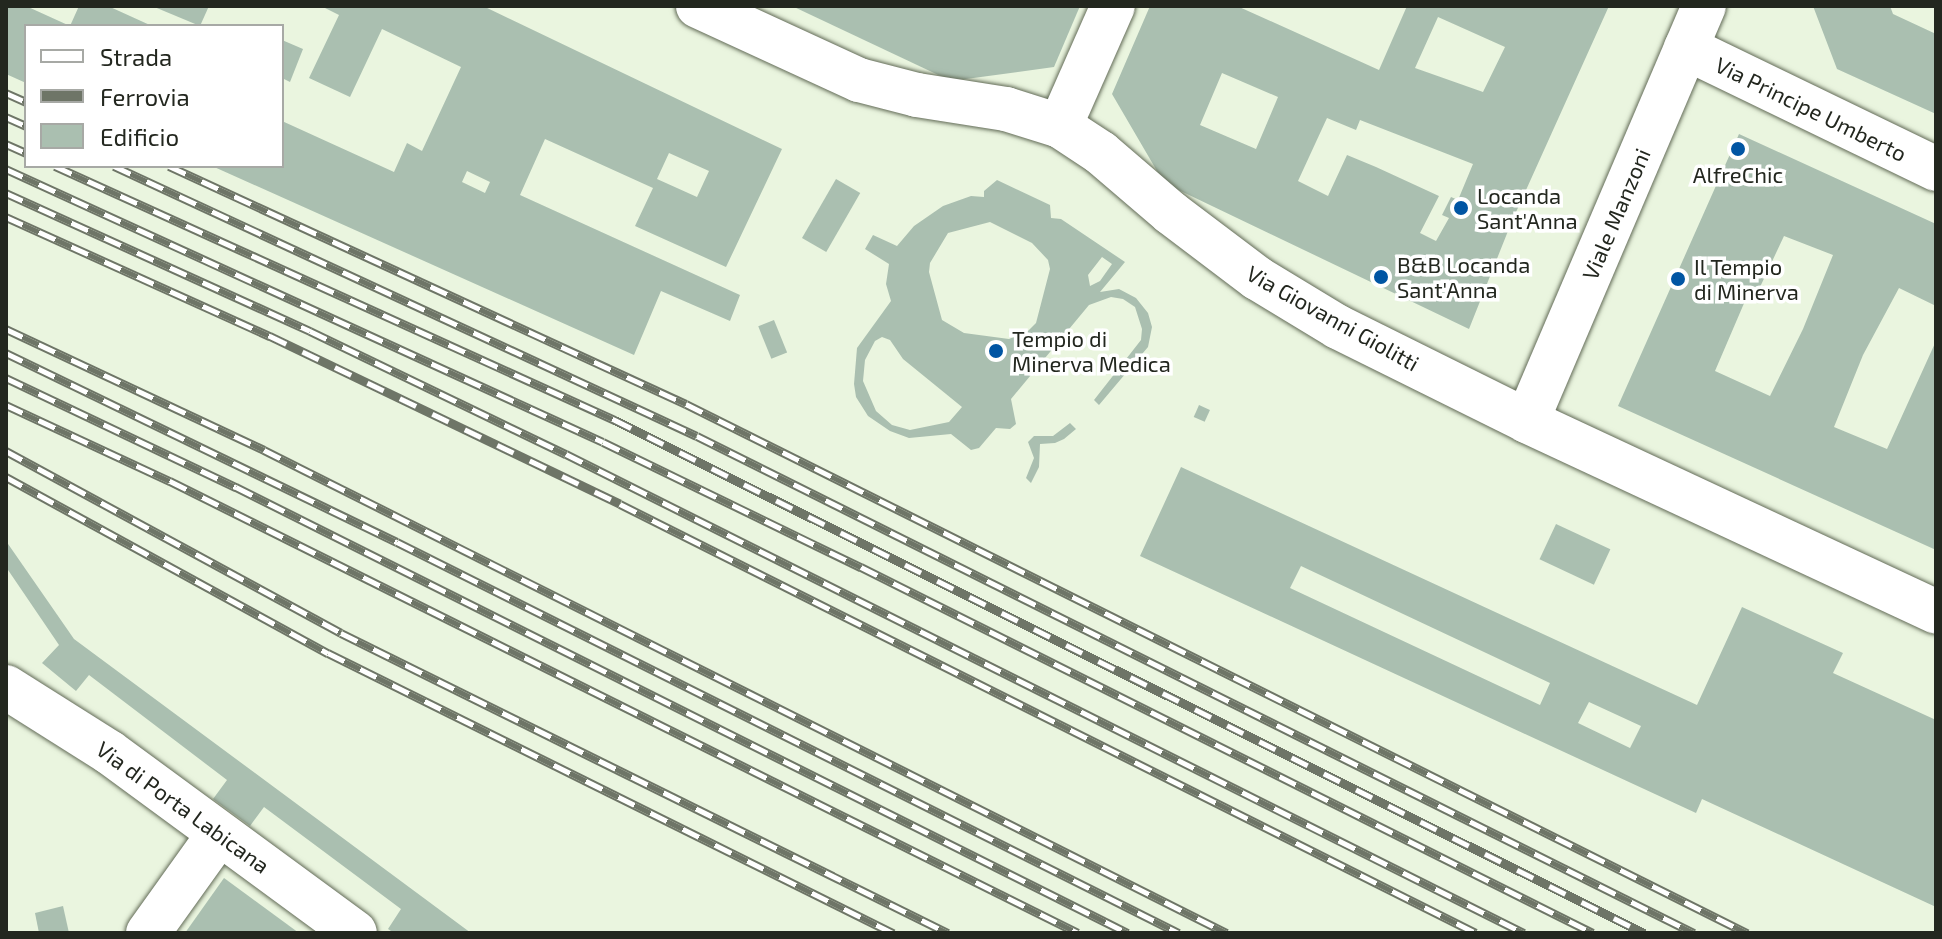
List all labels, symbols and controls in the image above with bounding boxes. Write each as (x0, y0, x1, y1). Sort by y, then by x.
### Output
legend (24, 24, 284, 168)
text: Strada (100, 42, 172, 71)
street label: Via Principe Umberto (1711, 51, 1911, 167)
text: Ferrovia (100, 82, 190, 111)
text: Edificio (100, 122, 179, 151)
marker: AlfreChic (1729, 140, 1747, 158)
street label: Viale Manzoni (1576, 144, 1656, 284)
place label: AlfreChic (1693, 162, 1783, 188)
place label: Locanda Sant'Anna (1477, 182, 1578, 234)
marker: Locanda Sant'Anna (1452, 199, 1470, 217)
place label: B&B Locanda Sant'Anna (1397, 251, 1530, 302)
place label: Il Tempio di Minerva (1694, 253, 1799, 304)
street label: Via Giovanni Giolitti (1242, 260, 1424, 376)
marker: B&B Locanda Sant'Anna (1372, 268, 1390, 286)
marker: Il Tempio di Minerva (1669, 270, 1687, 288)
place label: Tempio di Minerva Medica (1012, 325, 1171, 376)
marker: Tempio di Minerva Medica (987, 342, 1005, 360)
street label: Via di Porta Labicana (91, 735, 275, 879)

